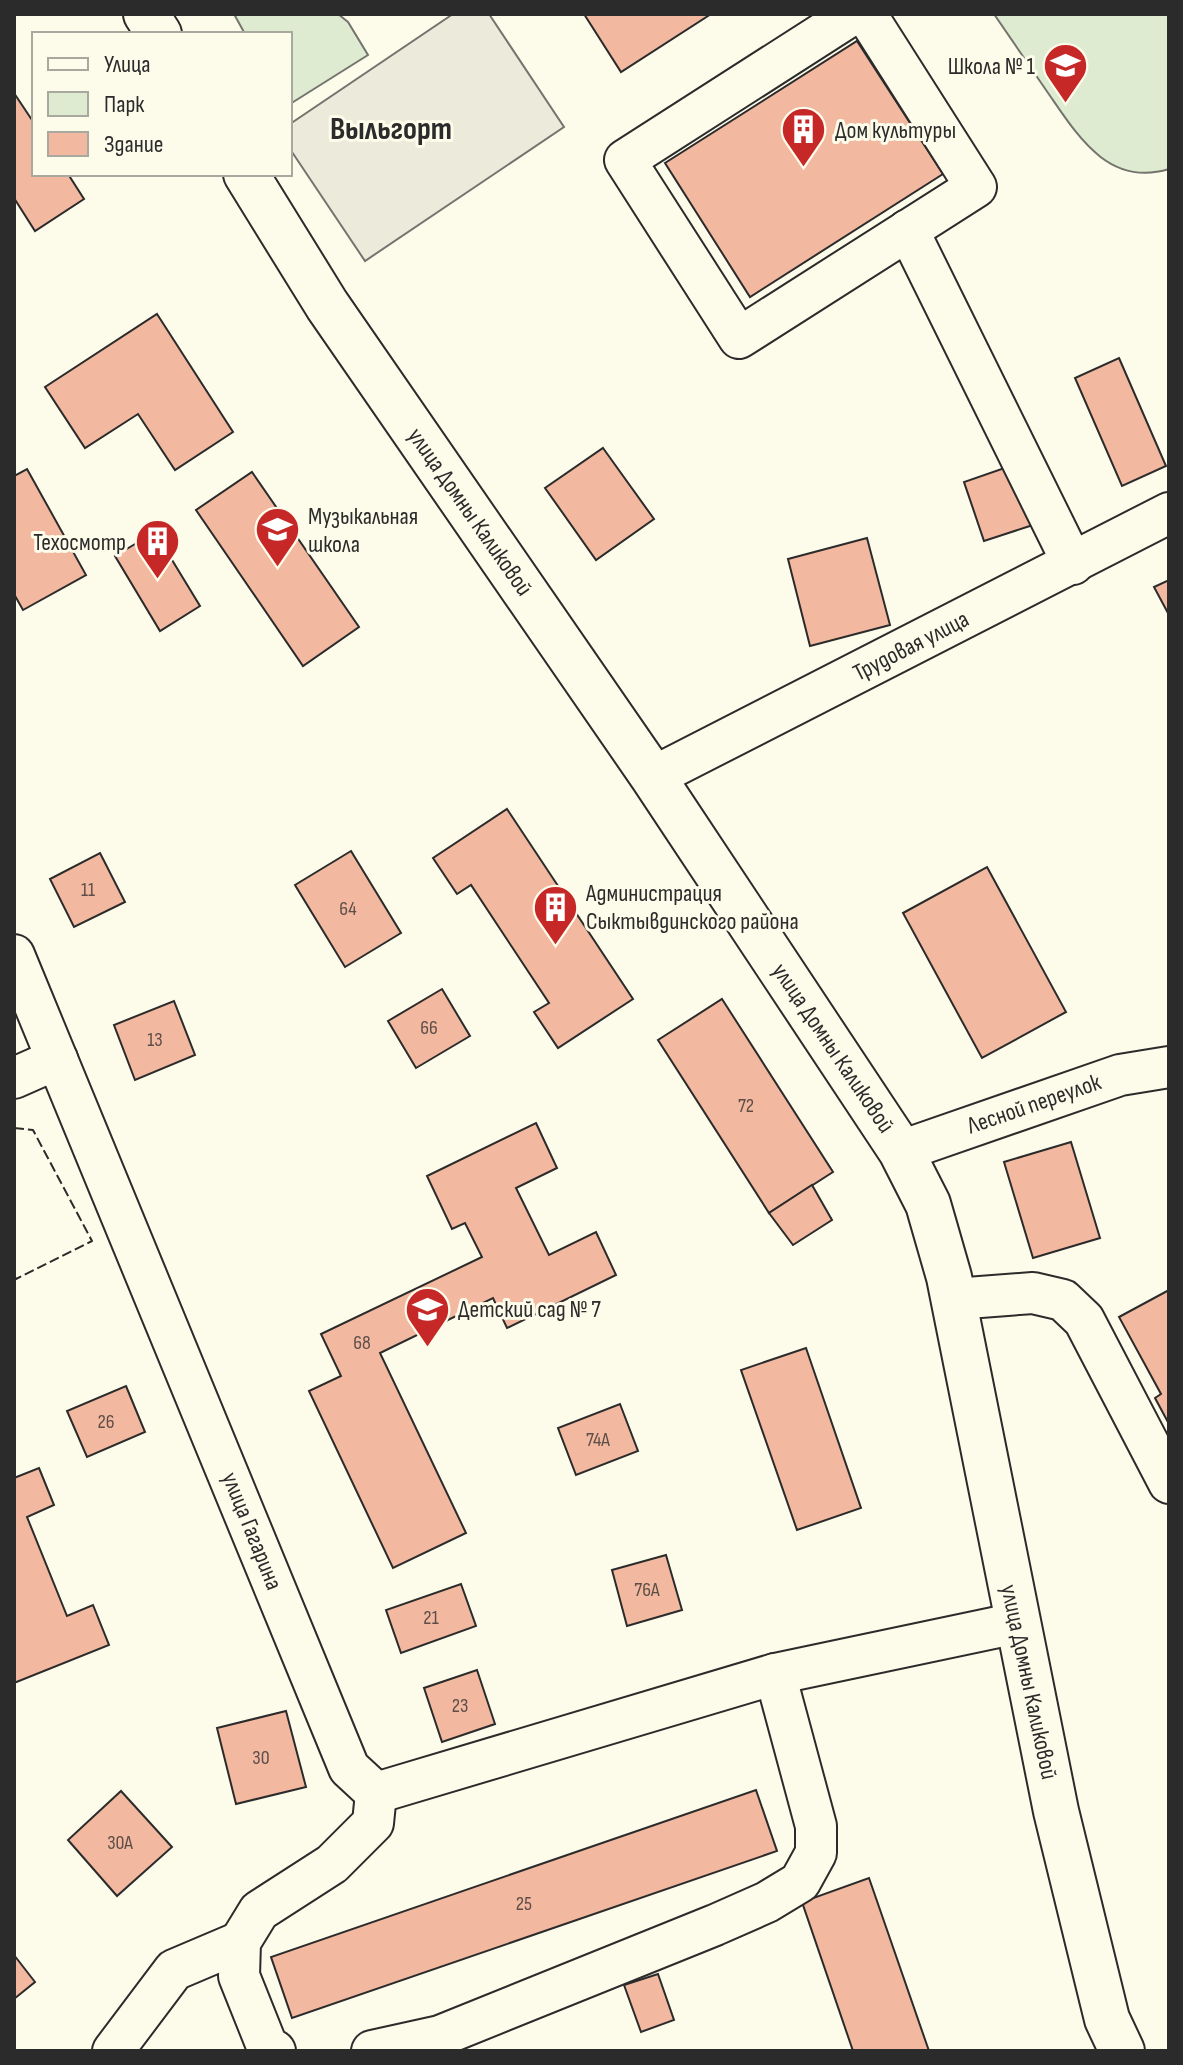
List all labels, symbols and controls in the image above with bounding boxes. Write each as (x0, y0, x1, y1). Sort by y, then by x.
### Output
legend (32, 32, 292, 176)
school or university icon: Школа № 1 (1042, 42, 1090, 105)
text: Улица (104, 50, 150, 79)
place label: Школа № 1 (948, 52, 1036, 81)
text: Парк (104, 90, 145, 119)
building icon: Дом культуры (780, 106, 828, 169)
district label: Выльгорт (330, 110, 452, 149)
place label: Дом культуры (835, 116, 956, 145)
text: Здание (104, 130, 163, 159)
street label: улица Домны Каликовой (401, 422, 539, 602)
place label: Музыкальная школа (308, 502, 418, 559)
school or university icon: Музыкальная школа (253, 506, 301, 569)
building icon: Техосмотр (133, 518, 181, 581)
place label: Техосмотр (33, 528, 126, 557)
street label: Трудовая улица (848, 604, 974, 688)
house number: 11 (81, 878, 95, 902)
place label: Администрация Сыктывдинского района (585, 879, 799, 936)
building icon: Администрация Сыктывдинского района (531, 883, 579, 946)
house number: 64 (339, 897, 357, 921)
street label: улица Домны Каликовой (765, 958, 901, 1138)
house number: 66 (420, 1016, 438, 1040)
house number: 13 (147, 1028, 163, 1052)
street label: Лесной переулок (962, 1067, 1106, 1141)
house number: 72 (738, 1094, 754, 1118)
school or university icon: Детский сад № 7 (403, 1285, 451, 1348)
place label: Детский сад № 7 (458, 1295, 601, 1324)
house number: 68 (353, 1331, 371, 1355)
house number: 26 (98, 1410, 115, 1434)
house number: 74А (586, 1428, 610, 1452)
street label: улица Гагарина (215, 1468, 289, 1594)
house number: 76А (634, 1578, 660, 1602)
street label: улица Домны Каликовой (994, 1582, 1064, 1782)
house number: 21 (423, 1606, 439, 1630)
house number: 23 (452, 1694, 468, 1718)
house number: 30 (252, 1746, 270, 1770)
house number: 30А (107, 1831, 133, 1855)
house number: 25 (516, 1892, 532, 1916)

